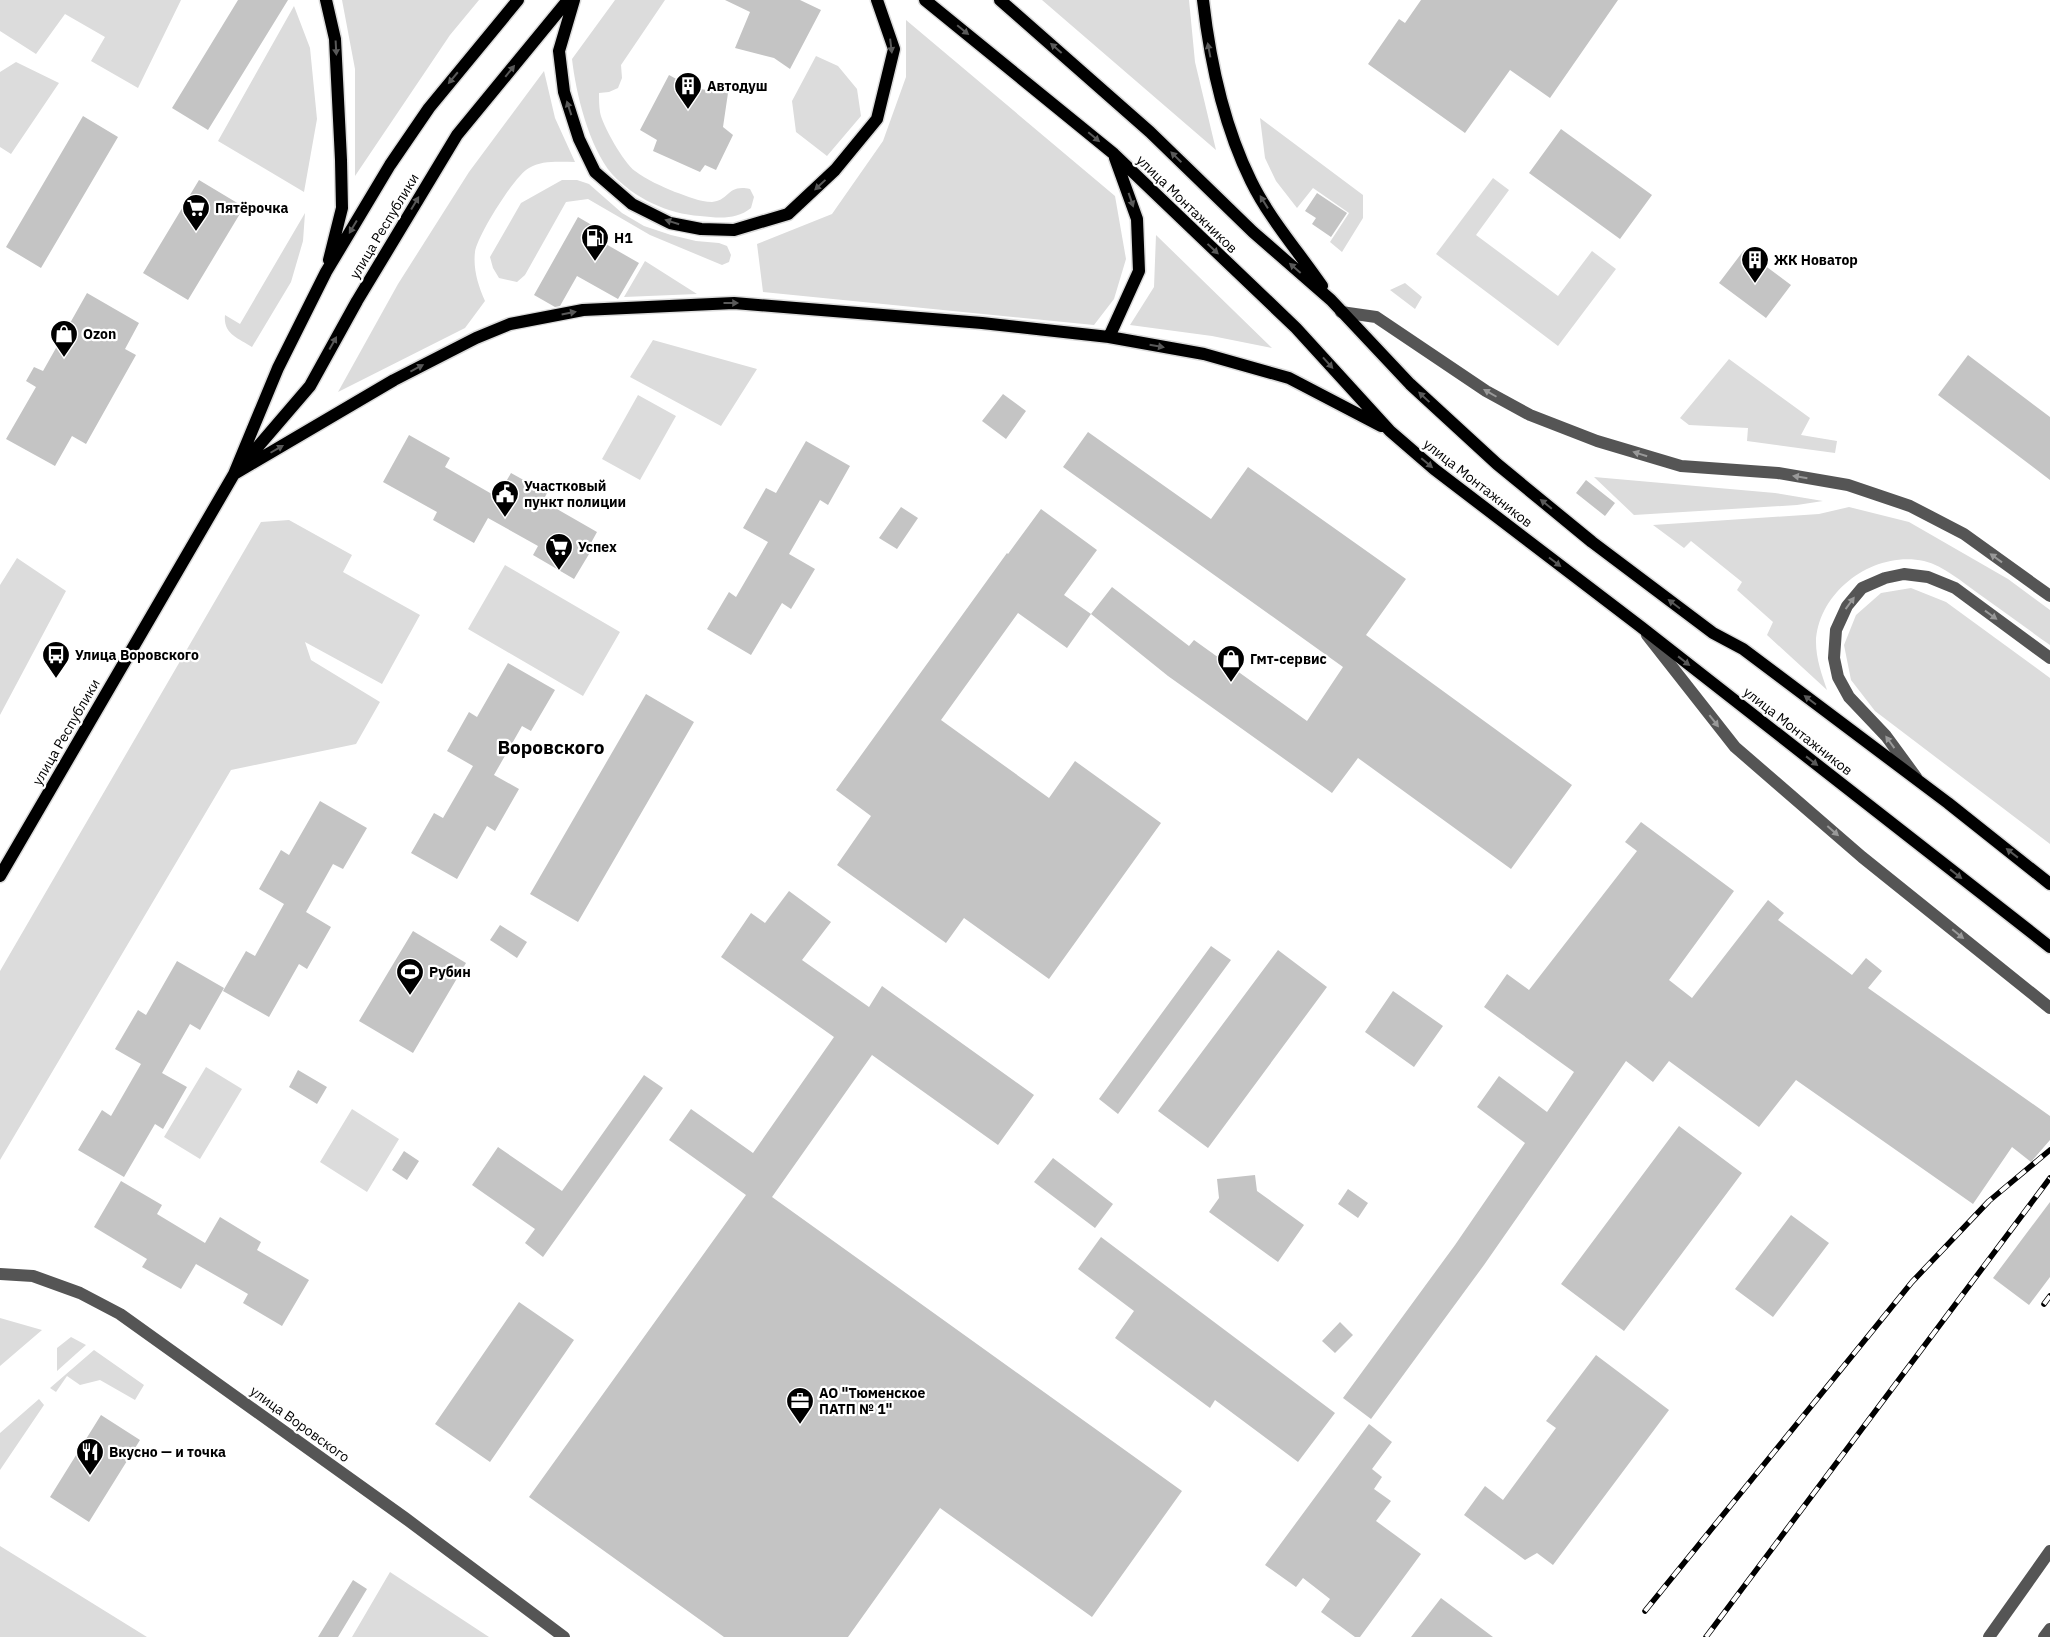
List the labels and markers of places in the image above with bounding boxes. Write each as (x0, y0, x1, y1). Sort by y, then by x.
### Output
building icon: Автодуш (673, 71, 703, 110)
place label: Автодуш (707, 77, 768, 95)
supermarket icon: Пятёрочка (181, 193, 211, 232)
place label: Пятёрочка (215, 199, 288, 217)
fuel station icon: Н1 (580, 223, 610, 262)
place label: Н1 (614, 229, 633, 247)
building icon: ЖК Новатор (1740, 245, 1770, 284)
place label: ЖК Новатор (1774, 251, 1858, 269)
shop icon: Ozon (49, 319, 79, 358)
place label: Ozon (83, 325, 116, 343)
place label: Участковый пункт полиции (524, 477, 626, 511)
public building icon: Участковый пункт полиции (490, 479, 520, 518)
supermarket icon: Успех (544, 532, 574, 571)
place label: Успех (578, 538, 617, 556)
bus stop icon: Улица Воровского (41, 640, 71, 679)
shop icon: Гмт-сервис (1216, 644, 1246, 683)
place label: Улица Воровского (75, 646, 199, 664)
place label: Гмт-сервис (1250, 650, 1327, 668)
sports icon: Рубин (395, 957, 425, 996)
place label: Рубин (429, 963, 471, 981)
place label: АО "Тюменское ПАТП № 1" (819, 1384, 925, 1418)
office icon: АО "Тюменское ПАТП № 1" (785, 1386, 815, 1425)
restaurant icon: Вкусно — и точка (75, 1437, 105, 1476)
place label: Вкусно — и точка (109, 1443, 226, 1461)

